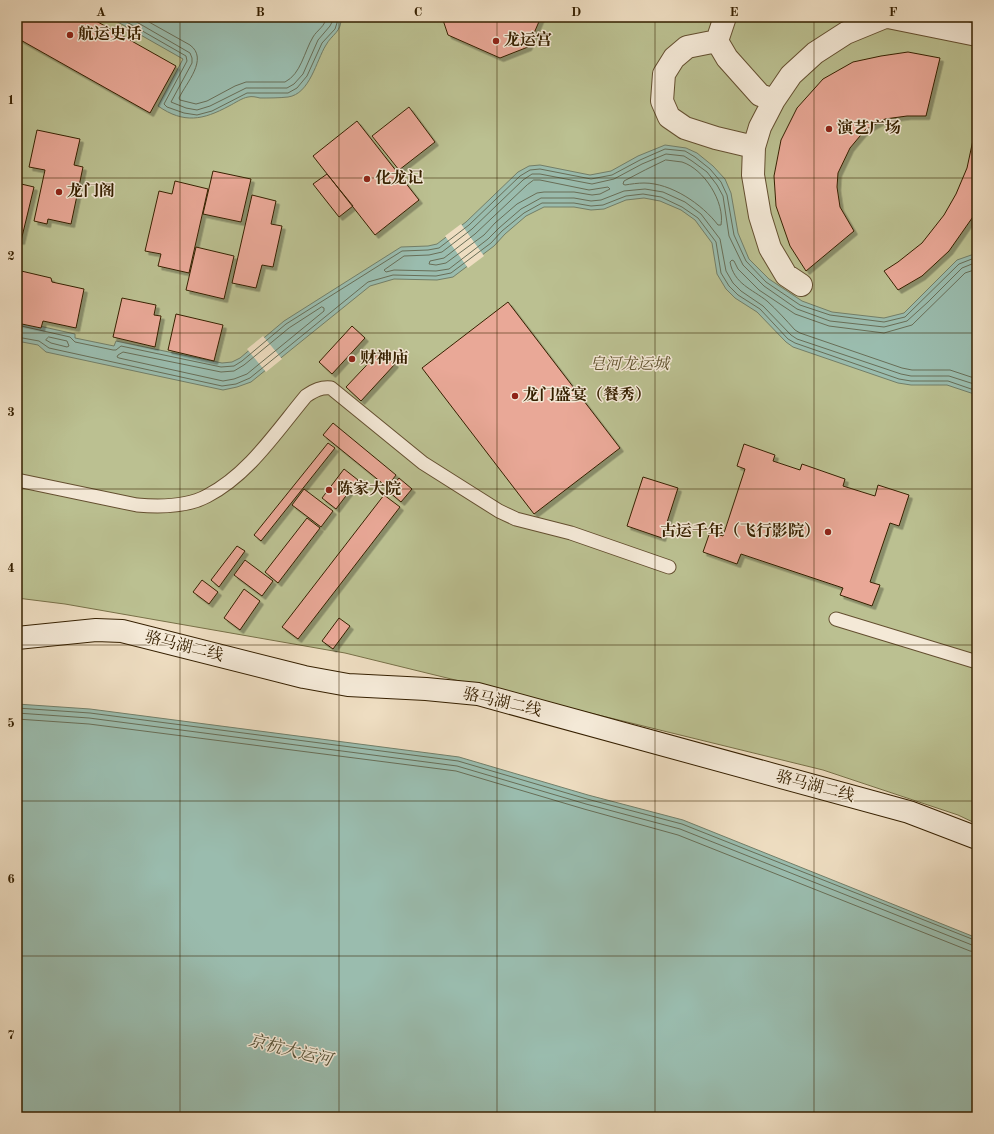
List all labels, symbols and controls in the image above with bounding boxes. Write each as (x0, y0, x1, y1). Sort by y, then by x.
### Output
text: A (96, 6, 106, 19)
text: B (255, 6, 265, 19)
text: C (414, 6, 422, 19)
text: D (571, 6, 581, 19)
text: E (730, 6, 739, 19)
text: F (889, 6, 898, 19)
place label: 航运史话 (78, 25, 142, 43)
marker: 航运史话 (65, 30, 75, 40)
place label: 龙运宫 (504, 31, 552, 49)
marker: 龙运宫 (491, 36, 501, 46)
text: 1 (7, 94, 15, 107)
place label: 演艺广场 (837, 118, 901, 137)
marker: 演艺广场 (824, 124, 834, 134)
place label: 化龙记 (375, 169, 423, 187)
marker: 化龙记 (362, 174, 372, 184)
place label: 龙门阁 (67, 182, 115, 200)
marker: 龙门阁 (54, 187, 64, 197)
text: 2 (7, 250, 15, 263)
place label: 财神庙 (360, 348, 408, 367)
marker: 财神庙 (347, 354, 357, 364)
park label: 皂河龙运城 (589, 355, 671, 373)
place label: 龙门盛宴（餐秀） (523, 385, 651, 404)
marker: 龙门盛宴（餐秀） (510, 391, 520, 401)
text: 3 (7, 406, 15, 419)
place label: 陈家大院 (337, 479, 401, 498)
marker: 陈家大院 (324, 485, 334, 495)
place label: 古运千年（飞行影院） (660, 522, 820, 540)
marker: 古运千年（飞行影院） (823, 527, 833, 537)
text: 4 (7, 562, 15, 575)
street label: 骆马湖二线 (143, 628, 225, 664)
street label: 骆马湖二线 (461, 684, 543, 720)
text: 5 (7, 717, 15, 730)
street label: 骆马湖二线 (774, 767, 856, 805)
text: 6 (7, 873, 15, 886)
text: 7 (7, 1029, 15, 1042)
water label: 京杭大运河 (247, 1031, 337, 1070)

